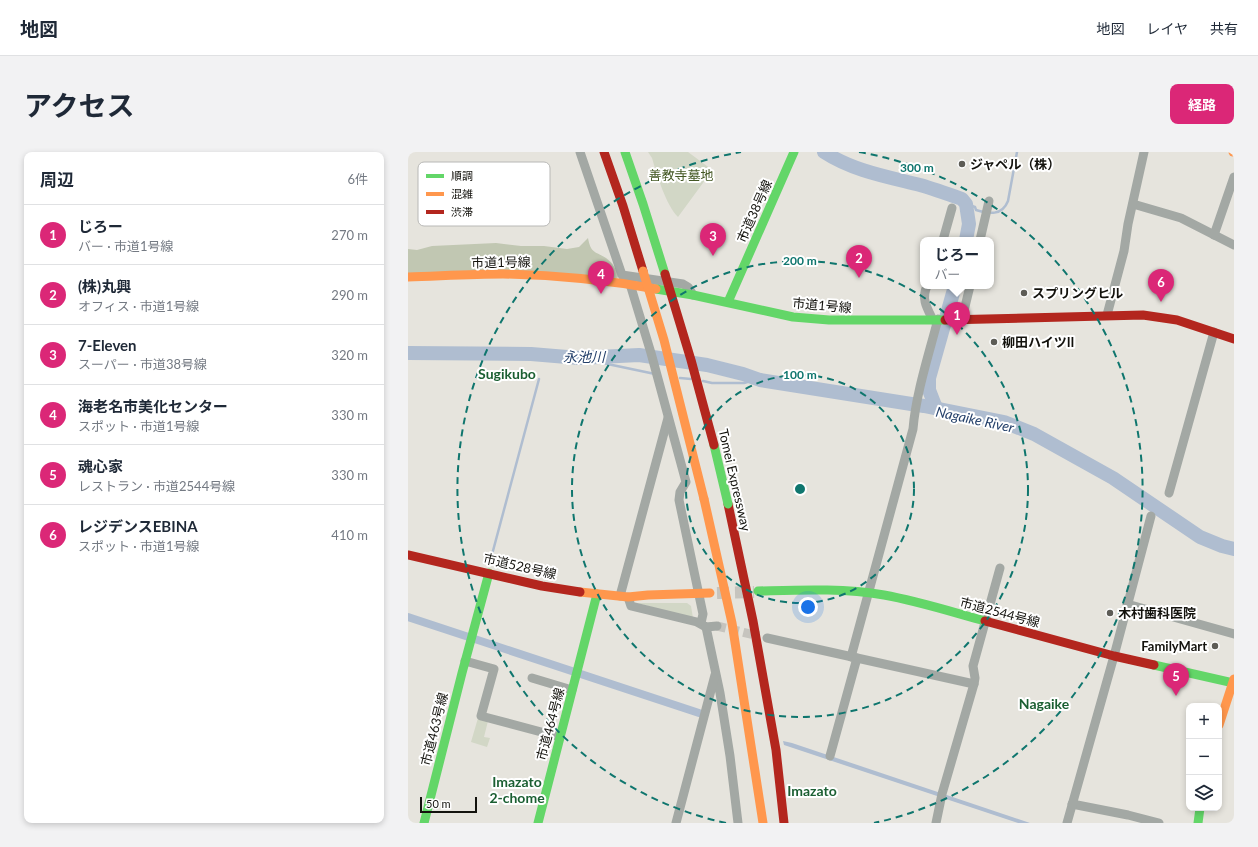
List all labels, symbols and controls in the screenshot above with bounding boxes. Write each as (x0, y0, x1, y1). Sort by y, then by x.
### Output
text: 地図 (20, 17, 58, 40)
text: 地図 (1096, 20, 1124, 37)
text: レイヤ (1146, 20, 1188, 37)
text: 共有 (1210, 20, 1238, 37)
button: 経路 (1170, 84, 1234, 124)
text: アクセス (24, 88, 135, 122)
place label: ジャペル（株） (970, 156, 1060, 172)
marker: ジャペル（株） (957, 159, 967, 169)
text: 300 m (900, 160, 934, 175)
legend (418, 162, 550, 226)
park label: 善教寺墓地 (648, 167, 714, 183)
text: 周辺 (40, 169, 74, 190)
text: 順調 (451, 169, 473, 182)
text: 6件 (347, 171, 368, 187)
street label: 市道38号線 (733, 177, 775, 245)
text: 混雑 (451, 187, 473, 200)
text: 渋滞 (451, 205, 473, 218)
text: じろー (78, 217, 123, 235)
pin: 3 (700, 223, 726, 256)
text: 1 (49, 227, 57, 243)
text: 270 m (331, 227, 368, 243)
popup (920, 237, 994, 289)
text: バー · 市道1号線 (78, 238, 174, 254)
pin: 2 (846, 245, 872, 278)
text: じろー (934, 245, 980, 263)
street label: 市道1号線 (471, 253, 531, 271)
text: 200 m (783, 253, 817, 268)
pin: 4 (588, 261, 614, 294)
text: バー (934, 266, 961, 282)
pin: 6 (1148, 269, 1174, 302)
text: (株)丸興 (78, 277, 131, 295)
place label: スプリングヒル (1032, 285, 1123, 301)
text: 2 (49, 287, 57, 303)
text: 290 m (331, 287, 368, 303)
marker: スプリングヒル (1019, 288, 1029, 298)
street label: 市道1号線 (792, 294, 852, 316)
text: オフィス · 市道1号線 (78, 298, 199, 314)
pin: 1 (944, 302, 970, 335)
place label: 柳田ハイツII (1002, 334, 1074, 350)
text: 7-Eleven (78, 336, 137, 354)
marker: 柳田ハイツII (989, 337, 999, 347)
text: 3 (49, 347, 57, 363)
text: 320 m (331, 347, 368, 363)
water label: 永池川 (563, 348, 607, 365)
text: スーパー · 市道38号線 (78, 356, 207, 372)
district label: Sugikubo (478, 365, 536, 382)
text: 100 m (783, 367, 817, 382)
text: 海老名市美化センター (78, 397, 228, 415)
water label: Nagaike River (934, 402, 1016, 436)
text: 4 (49, 407, 57, 423)
text: 330 m (331, 407, 368, 423)
text: スポット · 市道1号線 (78, 418, 200, 434)
street label: Tomei Expressway (715, 427, 755, 533)
text: 魂心家 (78, 457, 123, 475)
text: 5 (49, 467, 57, 483)
text: 330 m (331, 467, 368, 483)
text: レストラン · 市道2544号線 (78, 478, 235, 494)
centre of rings (793, 482, 807, 496)
text: レジデンスEBINA (78, 517, 198, 535)
text: 6 (49, 527, 57, 543)
text: 410 m (331, 527, 368, 543)
text: スポット · 市道1号線 (78, 538, 200, 554)
street label: 市道528号線 (482, 550, 558, 582)
street label: 市道2544号線 (958, 594, 1042, 630)
your location (798, 597, 818, 617)
place label: 木村歯科医院 (1118, 605, 1196, 621)
marker: 木村歯科医院 (1105, 608, 1115, 618)
place label: FamilyMart (1141, 638, 1207, 654)
marker: FamilyMart (1210, 641, 1220, 651)
pin: 5 (1163, 663, 1189, 696)
street label: 市道464号線 (533, 686, 567, 762)
street label: 市道463号線 (417, 691, 451, 767)
district label: Nagaike (1019, 695, 1070, 712)
map controls (1186, 703, 1222, 811)
button: + (1186, 703, 1222, 739)
button: − (1186, 739, 1222, 775)
district label: Imazato 2-chome (489, 773, 545, 806)
button: layers (1186, 775, 1222, 811)
district label: Imazato (787, 782, 837, 799)
scale bar (420, 795, 477, 814)
text: 50 m (426, 797, 451, 810)

